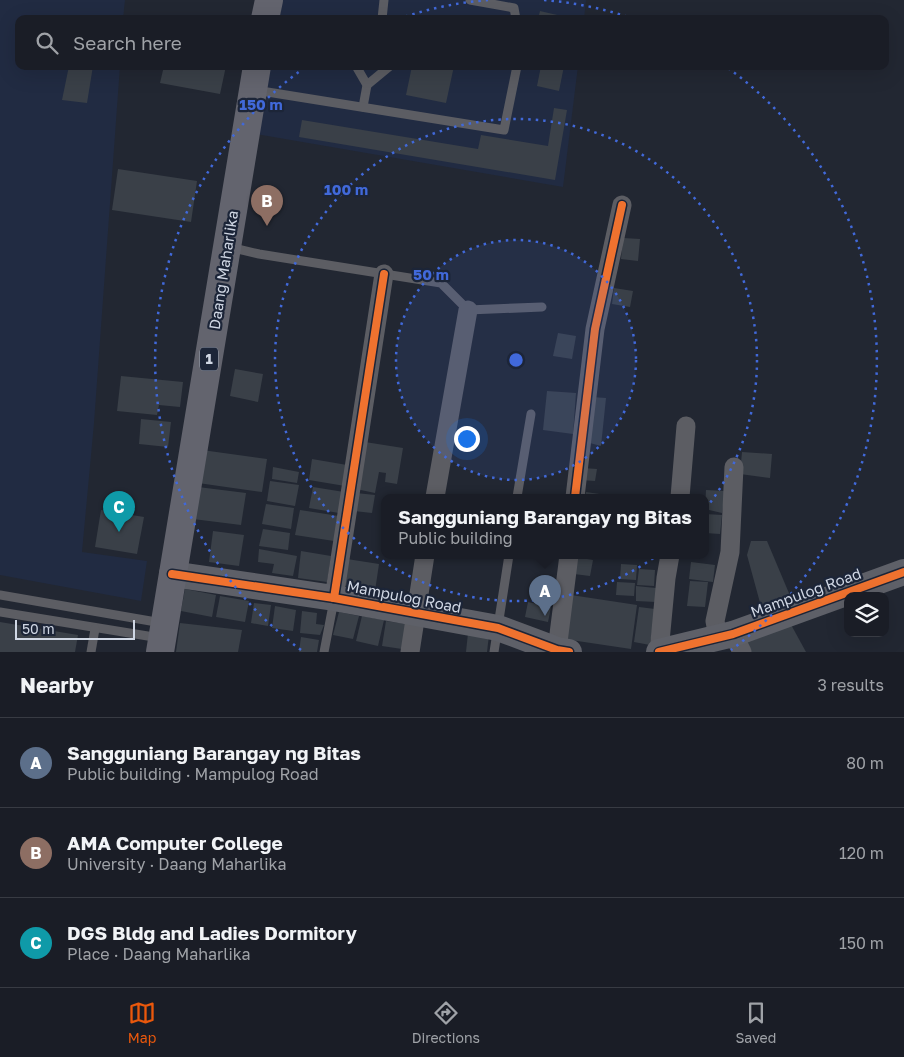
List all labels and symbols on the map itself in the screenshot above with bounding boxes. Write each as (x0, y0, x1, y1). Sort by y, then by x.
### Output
text: 150 m (239, 95, 283, 113)
text: 100 m (324, 180, 368, 198)
pin: B (251, 185, 283, 226)
street label: Daang Maharlika (205, 209, 241, 331)
text: 50 m (413, 265, 449, 283)
road number: 1 (200, 348, 218, 370)
centre of rings (507, 351, 525, 369)
your location (454, 426, 480, 452)
pin: C (103, 491, 135, 532)
street label: Mampulog Road (748, 564, 863, 620)
pin: A (529, 575, 561, 616)
street label: Mampulog Road (345, 576, 463, 616)
scale bar (15, 617, 135, 640)

